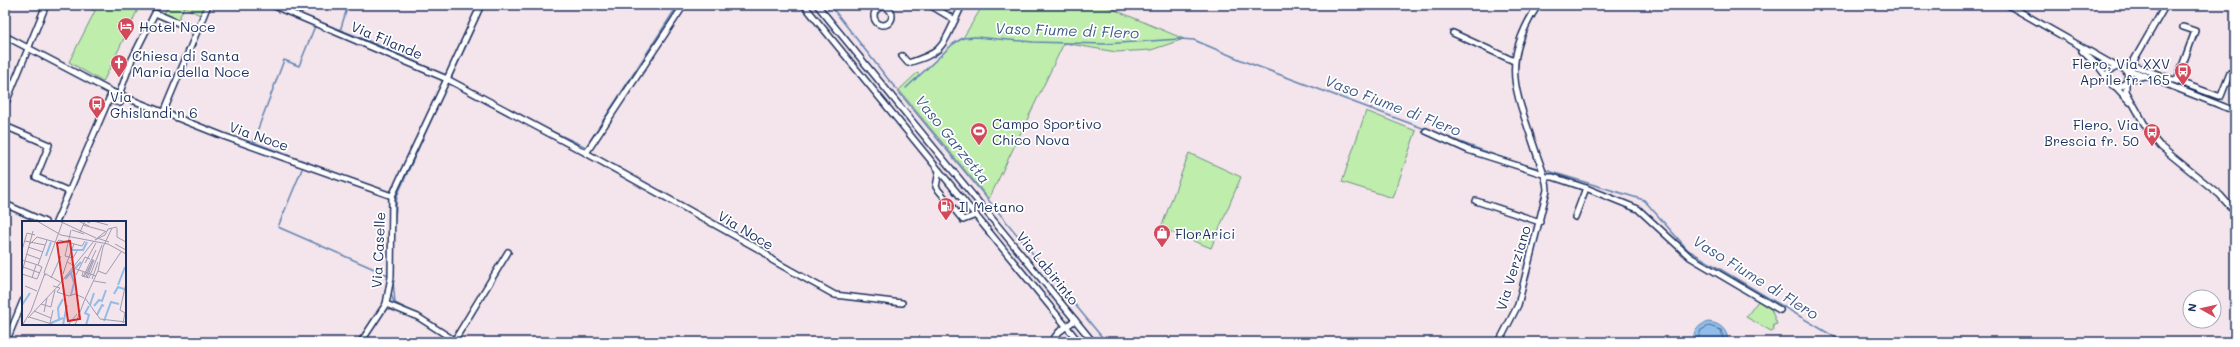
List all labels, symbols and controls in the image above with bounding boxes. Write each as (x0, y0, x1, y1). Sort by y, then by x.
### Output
hotel icon: Hotel Noce (116, 16, 136, 41)
street label: Via Filande (348, 16, 426, 64)
place label: Hotel Noce (139, 17, 216, 36)
water label: Vaso Fiume di Flero (995, 17, 1140, 43)
place label: Chiesa di Santa Maria della Noce (132, 46, 250, 81)
church icon: Chiesa di Santa Maria della Noce (109, 53, 129, 78)
place label: Flero, Via XXV Aprile fr. 165 (2072, 54, 2170, 89)
bus stop icon: Flero, Via XXV Aprile fr. 165 (2173, 61, 2193, 86)
water label: Vaso Fiume di Flero (1322, 70, 1464, 140)
place label: Via Ghislandi n 6 (110, 87, 198, 122)
water label: Vaso Garzetta (911, 91, 995, 187)
bus stop icon: Via Ghislandi n 6 (87, 94, 107, 119)
place label: Campo Sportivo Chico Nova (992, 114, 1101, 149)
place label: Flero, Via Brescia fr. 50 (2044, 115, 2139, 150)
street label: Via Noce (227, 117, 291, 155)
sports icon: Campo Sportivo Chico Nova (969, 121, 989, 146)
bus stop icon: Flero, Via Brescia fr. 50 (2142, 122, 2162, 147)
fuel station icon: Il Metano (936, 196, 956, 221)
place label: Il Metano (959, 197, 1024, 216)
street label: Via Noce (715, 206, 777, 254)
street label: Via Caselle (367, 211, 389, 289)
inset map (22, 221, 126, 325)
shop icon: FlorArici (1152, 223, 1172, 248)
street label: Via Verziano (1491, 223, 1535, 313)
place label: FlorArici (1175, 224, 1235, 243)
street label: Via Labirinto (1013, 227, 1083, 309)
water label: Vaso Fiume di Flero (1689, 230, 1823, 324)
north arrow (2182, 289, 2222, 329)
text: N (2184, 302, 2200, 313)

